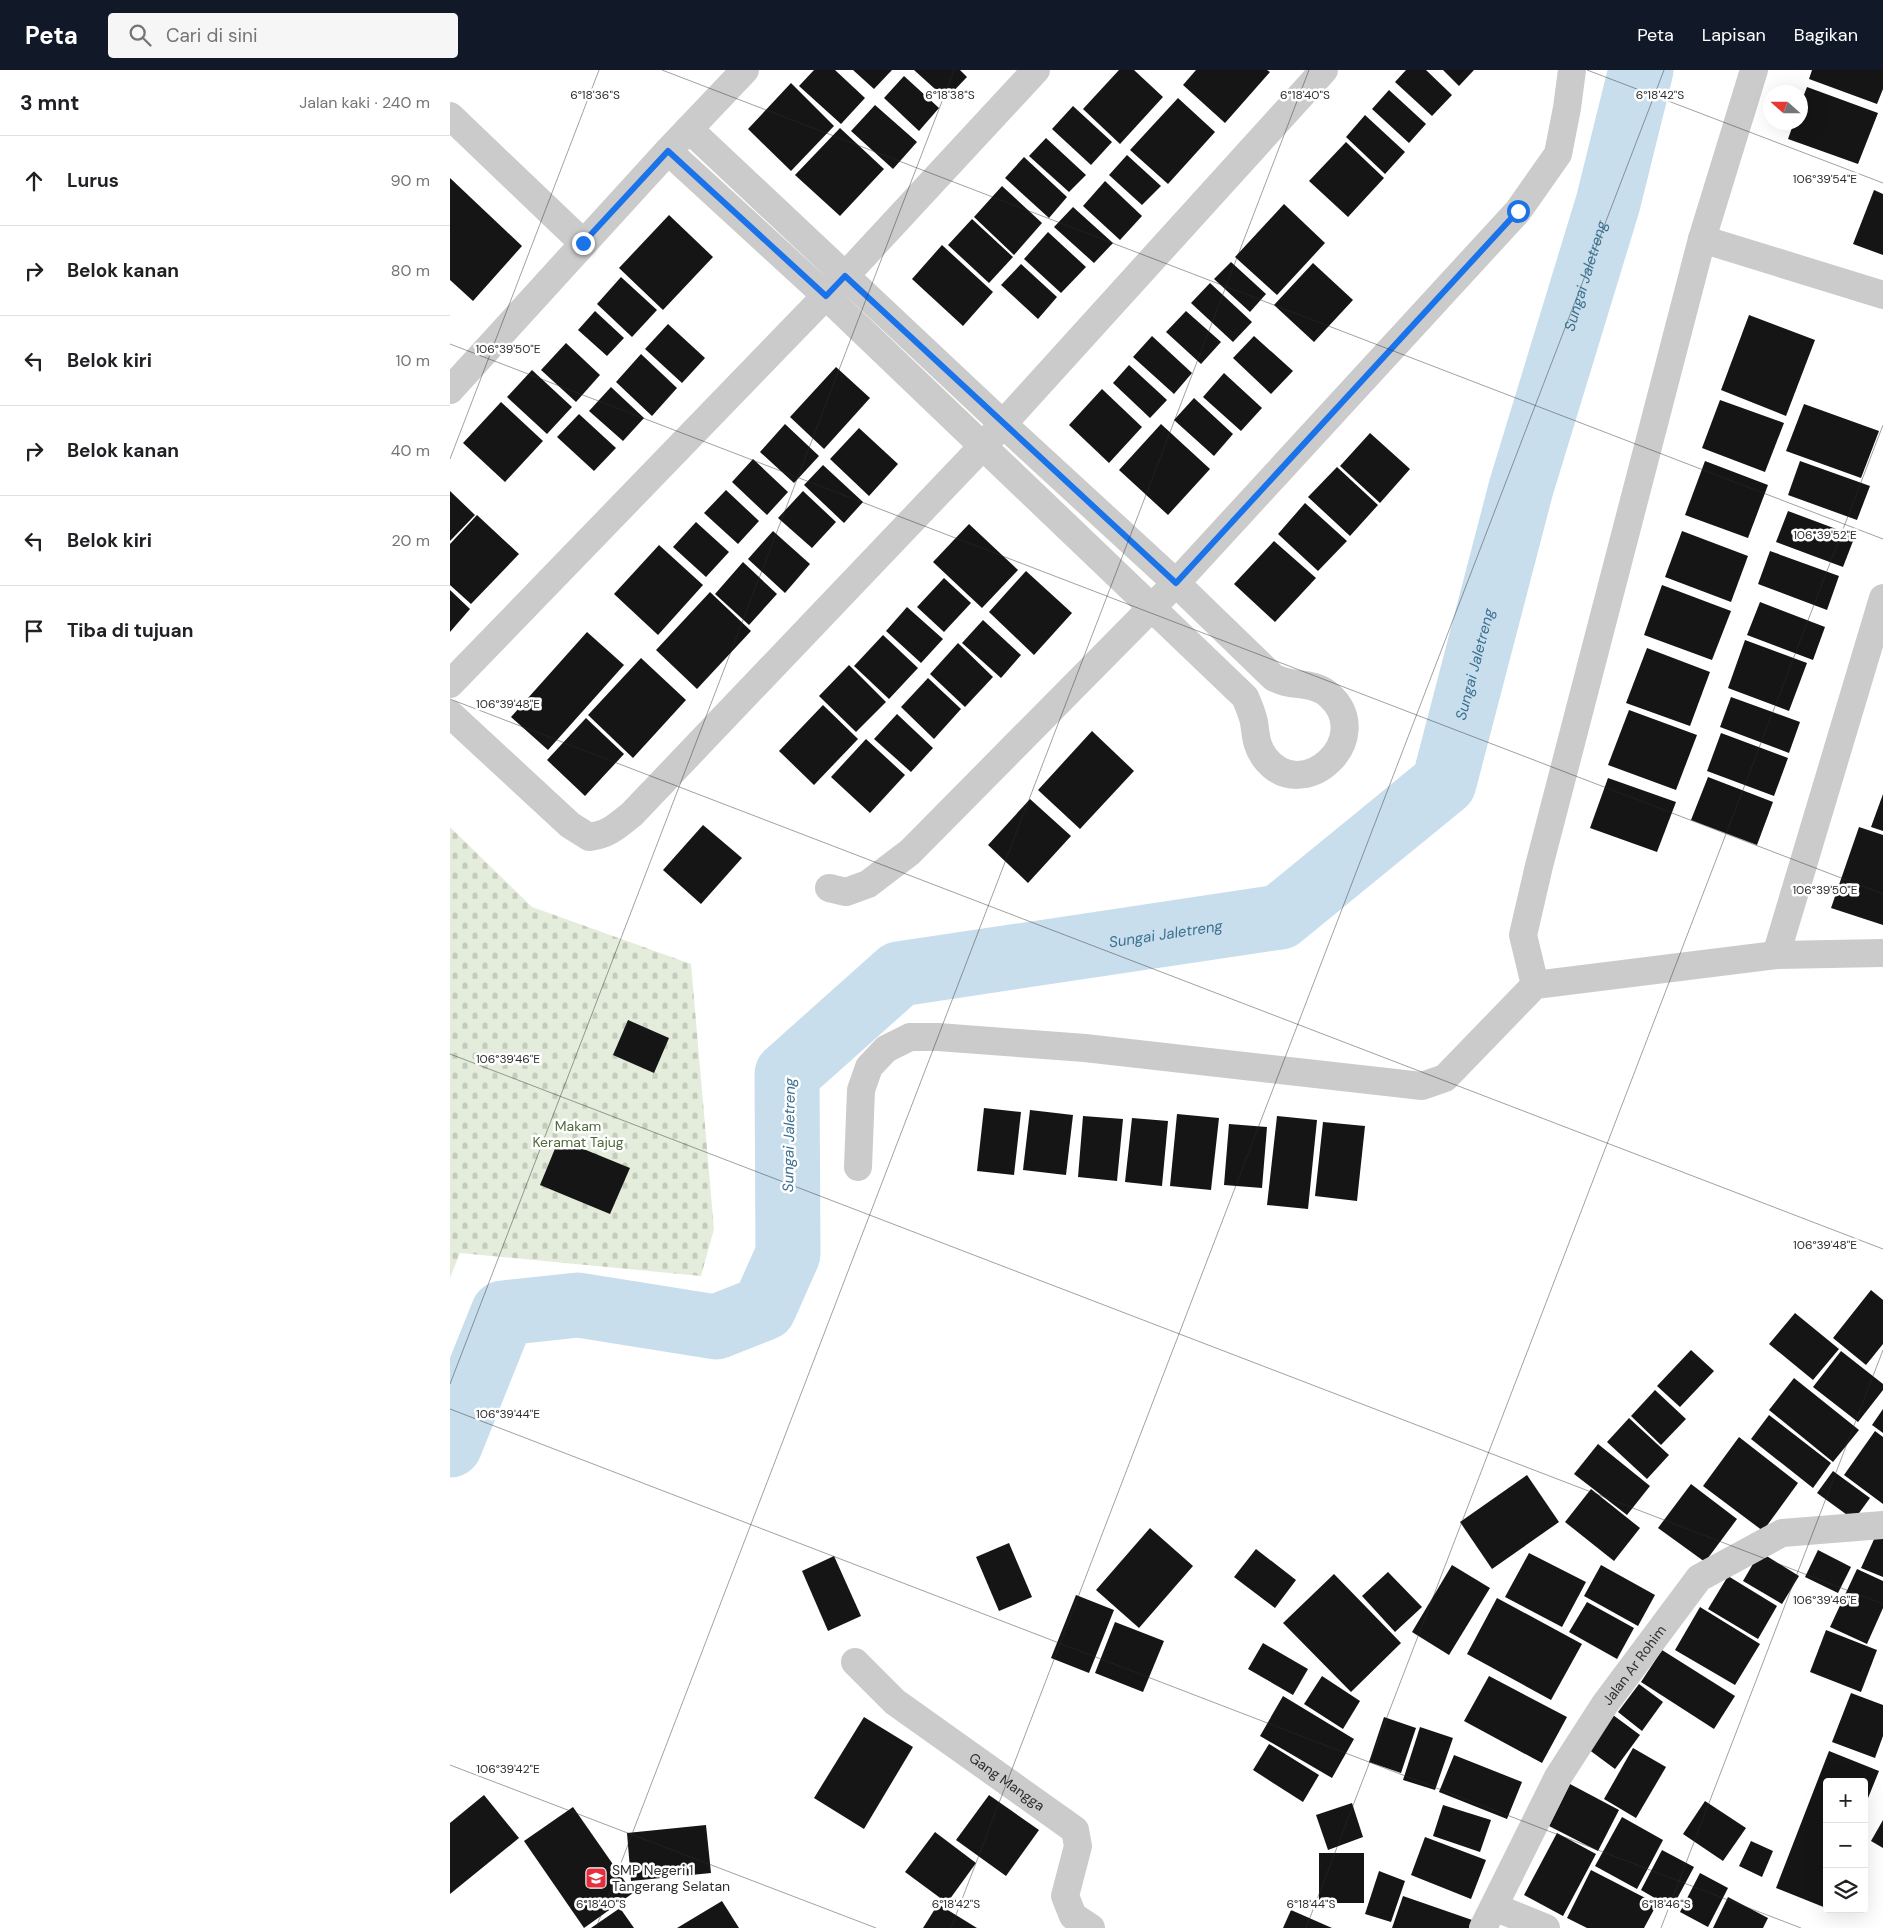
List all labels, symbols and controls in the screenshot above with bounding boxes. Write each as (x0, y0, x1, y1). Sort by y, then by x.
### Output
search box (108, 13, 458, 58)
text: Peta (25, 20, 78, 51)
icon: search (126, 21, 154, 49)
text: Cari di sini (166, 23, 258, 48)
text: Peta (1637, 23, 1674, 47)
text: Lapisan (1702, 23, 1766, 47)
text: Bagikan (1794, 23, 1858, 47)
north arrow (1763, 85, 1808, 130)
text: 6°18'36"S (570, 87, 620, 103)
text: 6°18'38"S (925, 87, 975, 103)
text: 6°18'40"S (1280, 87, 1330, 103)
text: 6°18'42"S (1636, 87, 1684, 103)
text: 3 mnt (20, 89, 79, 117)
text: Jalan kaki · 240 m (299, 92, 430, 113)
icon: ahead (20, 167, 48, 195)
text: Lurus (67, 168, 119, 193)
text: 90 m (390, 170, 430, 191)
text: 106°39'54"E (1793, 171, 1857, 187)
route start (1507, 200, 1530, 223)
water label: Sungai Jaletreng (1559, 217, 1612, 334)
route end (572, 232, 595, 255)
icon: right (20, 257, 48, 285)
text: Belok kanan (67, 258, 179, 283)
text: 80 m (391, 260, 430, 281)
text: 106°39'50"E (475, 341, 541, 357)
icon: left (20, 347, 48, 375)
text: Belok kiri (67, 348, 152, 373)
text: 10 m (396, 350, 430, 371)
icon: right (20, 437, 48, 465)
text: Belok kanan (67, 438, 179, 463)
text: 40 m (391, 440, 430, 461)
icon: left (20, 527, 48, 555)
text: 106°39'52"E (1793, 527, 1857, 543)
text: Belok kiri (67, 528, 152, 553)
text: 20 m (391, 530, 430, 551)
water label: Sungai Jaletreng (1451, 606, 1499, 722)
icon: arrive (20, 617, 48, 645)
text: Tiba di tujuan (67, 618, 193, 643)
text: 106°39'48"E (476, 696, 540, 712)
text: 106°39'50"E (1792, 882, 1858, 898)
water label: Sungai Jaletreng (1108, 916, 1225, 952)
text: 106°39'46"E (476, 1051, 540, 1067)
water label: Sungai Jaletreng (778, 1077, 800, 1192)
park label: Makam Keramat Tajug (532, 1117, 624, 1151)
text: 106°39'48"E (1793, 1237, 1857, 1253)
text: 106°39'44"E (476, 1406, 540, 1422)
text: 106°39'46"E (1793, 1592, 1857, 1608)
street label: Jalan Ar Rohim (1598, 1621, 1670, 1709)
street label: Gang Mangga (966, 1749, 1048, 1815)
text: 106°39'42"E (476, 1761, 540, 1777)
map controls (1823, 1778, 1868, 1913)
button: + (1823, 1778, 1868, 1823)
button: − (1823, 1823, 1868, 1868)
place label: SMP Negeri 1 Tangerang Selatan (612, 1861, 730, 1895)
school or university icon: SMP Negeri 1 Tangerang Selatan (584, 1866, 608, 1890)
button: layers (1823, 1868, 1868, 1913)
text: 6°18'40"S (576, 1896, 626, 1912)
text: 6°18'42"S (932, 1896, 980, 1912)
text: 6°18'44"S (1287, 1896, 1336, 1912)
text: 6°18'46"S (1641, 1896, 1691, 1912)

